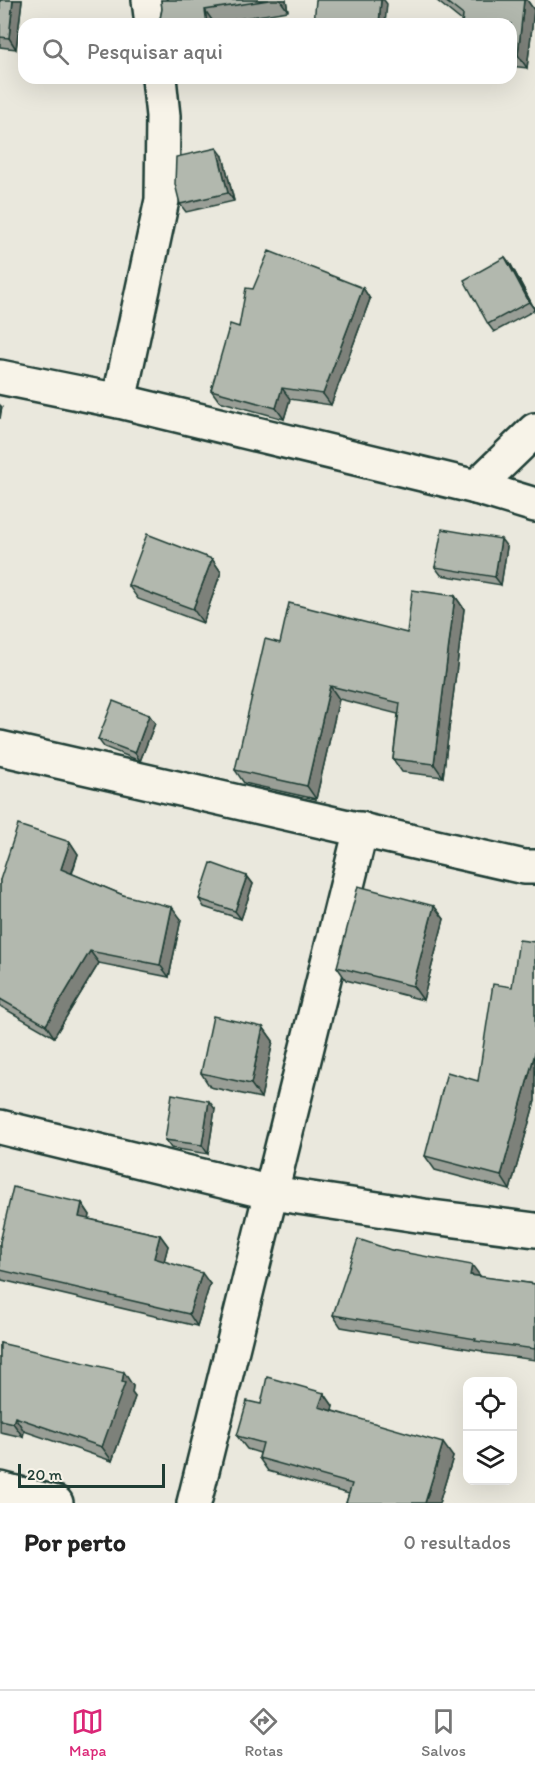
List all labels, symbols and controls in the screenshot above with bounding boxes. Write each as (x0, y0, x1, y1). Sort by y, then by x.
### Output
search box (18, 18, 517, 84)
icon: search (39, 35, 72, 68)
text: Pesquisar aqui (87, 38, 223, 65)
map controls (463, 1377, 517, 1485)
button: locate (463, 1377, 517, 1431)
button: layers (463, 1431, 517, 1485)
scale bar (18, 1461, 165, 1488)
text: 20 m (27, 1465, 62, 1484)
text: Por perto (24, 1526, 126, 1558)
text: 0 resultados (403, 1530, 511, 1554)
tab: Mapa (69, 1705, 106, 1760)
tab: Rotas (244, 1705, 283, 1760)
tab: Salvos (421, 1705, 466, 1760)

